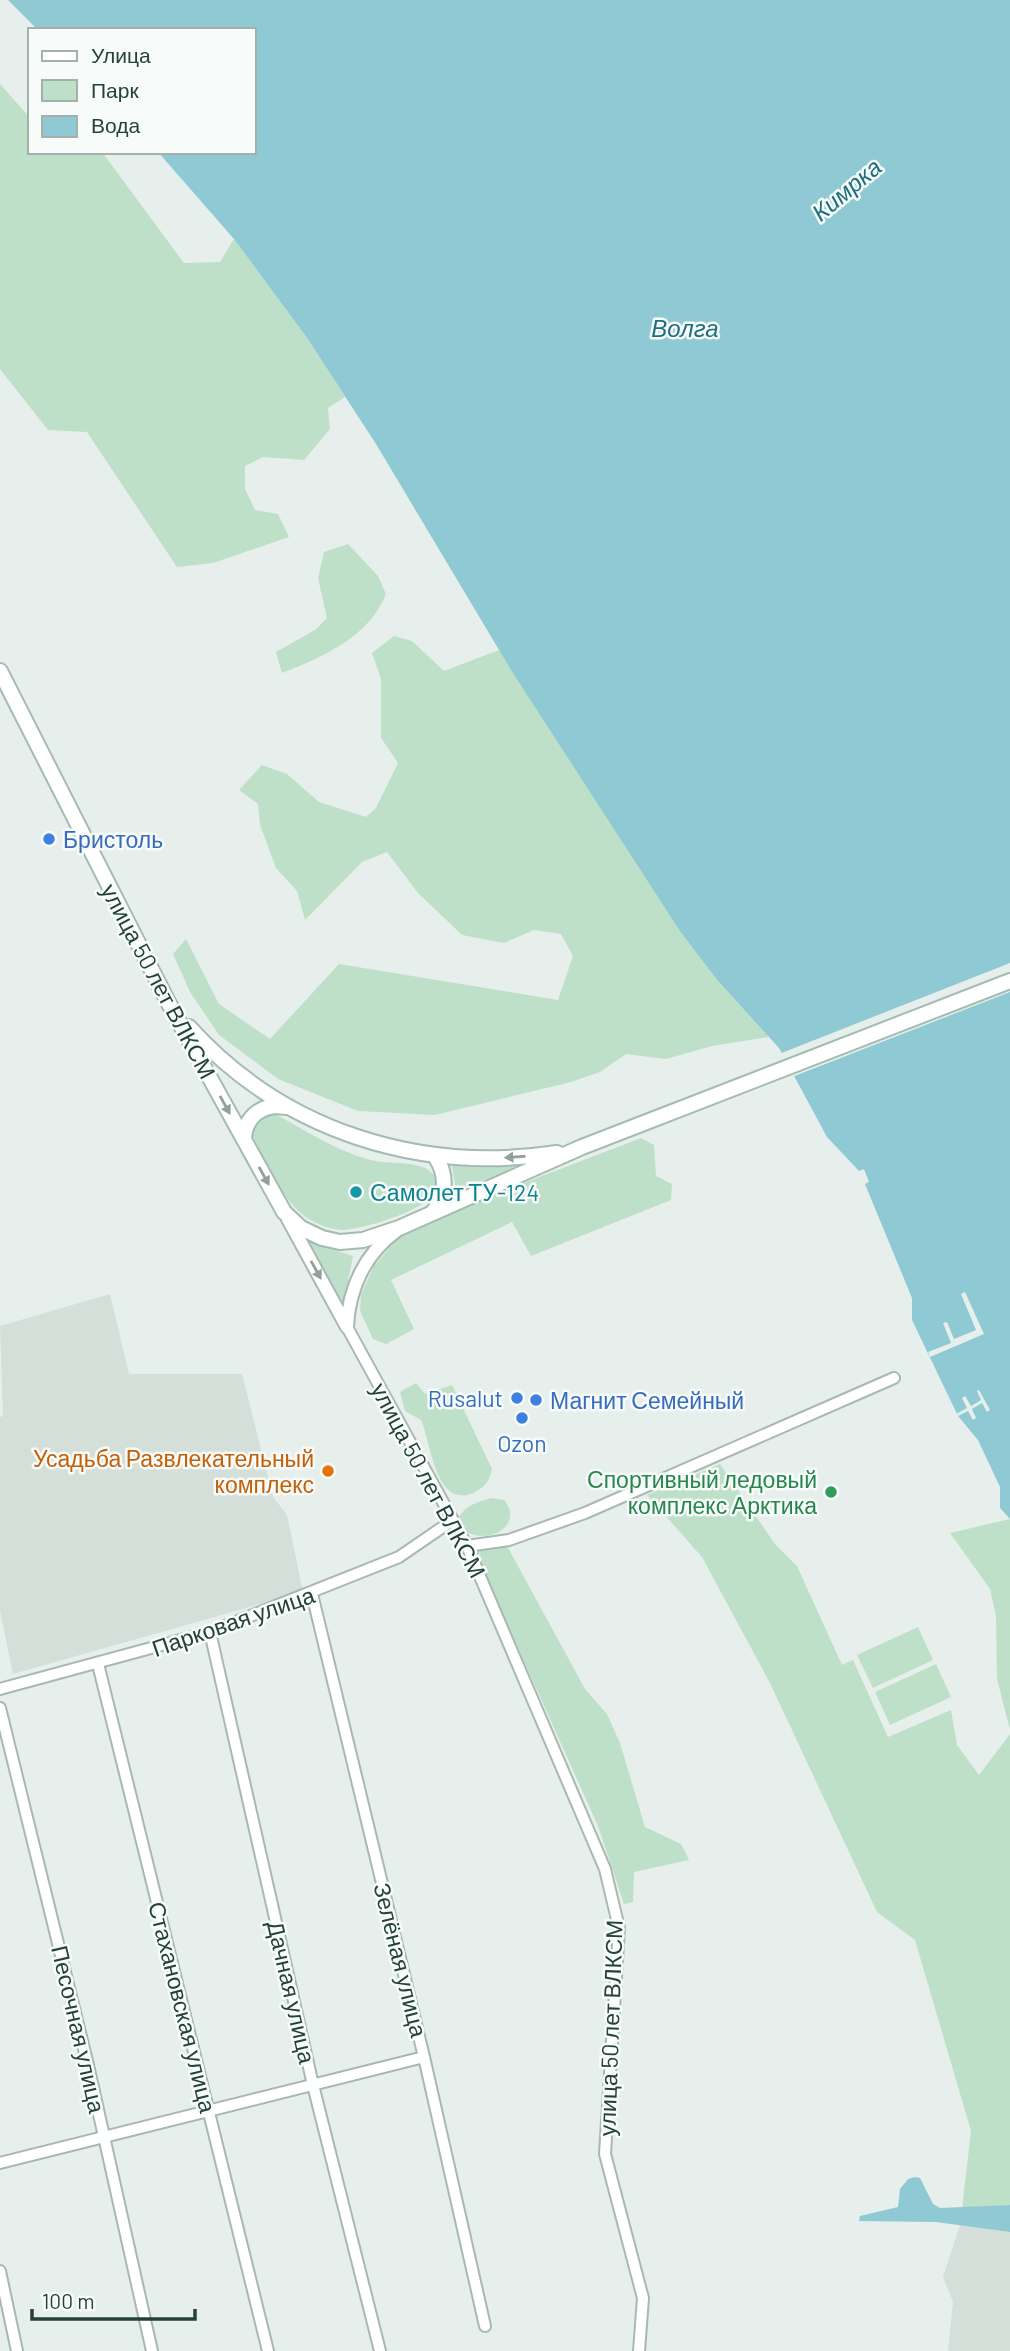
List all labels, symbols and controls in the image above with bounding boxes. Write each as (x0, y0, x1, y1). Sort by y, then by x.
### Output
legend (28, 28, 256, 154)
text: Улица (91, 42, 151, 67)
text: Парк (91, 77, 139, 102)
text: Вода (91, 112, 140, 137)
water label: Кимрка (805, 152, 887, 226)
water label: Волга (651, 313, 719, 342)
place label: Бристоль (63, 825, 163, 853)
marker: Бристоль (41, 831, 57, 847)
street label: улица 50 лет ВЛКСМ (96, 879, 222, 1083)
one-way arrow (219, 1095, 231, 1115)
one-way arrow (504, 1152, 526, 1163)
one-way arrow (258, 1166, 270, 1186)
place label: Самолет ТУ-124 (370, 1178, 539, 1206)
marker: Самолет ТУ-124 (348, 1184, 364, 1200)
one-way arrow (310, 1260, 322, 1279)
street label: улица 50 лет ВЛКСМ (366, 1378, 492, 1582)
place label: Rusalut (428, 1384, 503, 1412)
place label: Магнит Семейный (550, 1386, 744, 1414)
marker: Rusalut (509, 1390, 525, 1406)
marker: Магнит Семейный (528, 1392, 544, 1408)
marker: Ozon (514, 1410, 530, 1426)
place label: Ozon (497, 1429, 547, 1457)
place label: Усадьба Развлекательный комплекс (33, 1444, 314, 1498)
marker: Усадьба Развлекательный комплекс (320, 1463, 336, 1479)
place label: Спортивный ледовый комплекс Арктика (587, 1465, 817, 1519)
marker: Спортивный ледовый комплекс Арктика (823, 1484, 839, 1500)
street label: Парковая улица (148, 1580, 318, 1662)
street label: Зелёная улица (368, 1880, 434, 2040)
street label: Стахановская улица (143, 1899, 223, 2116)
street label: Дачная улица (262, 1918, 322, 2066)
street label: улица 50 лет ВЛКСМ (592, 1919, 628, 2137)
street label: Песочная улица (46, 1942, 112, 2116)
scale bar (32, 2278, 194, 2322)
text: 100 m (42, 2288, 95, 2313)

